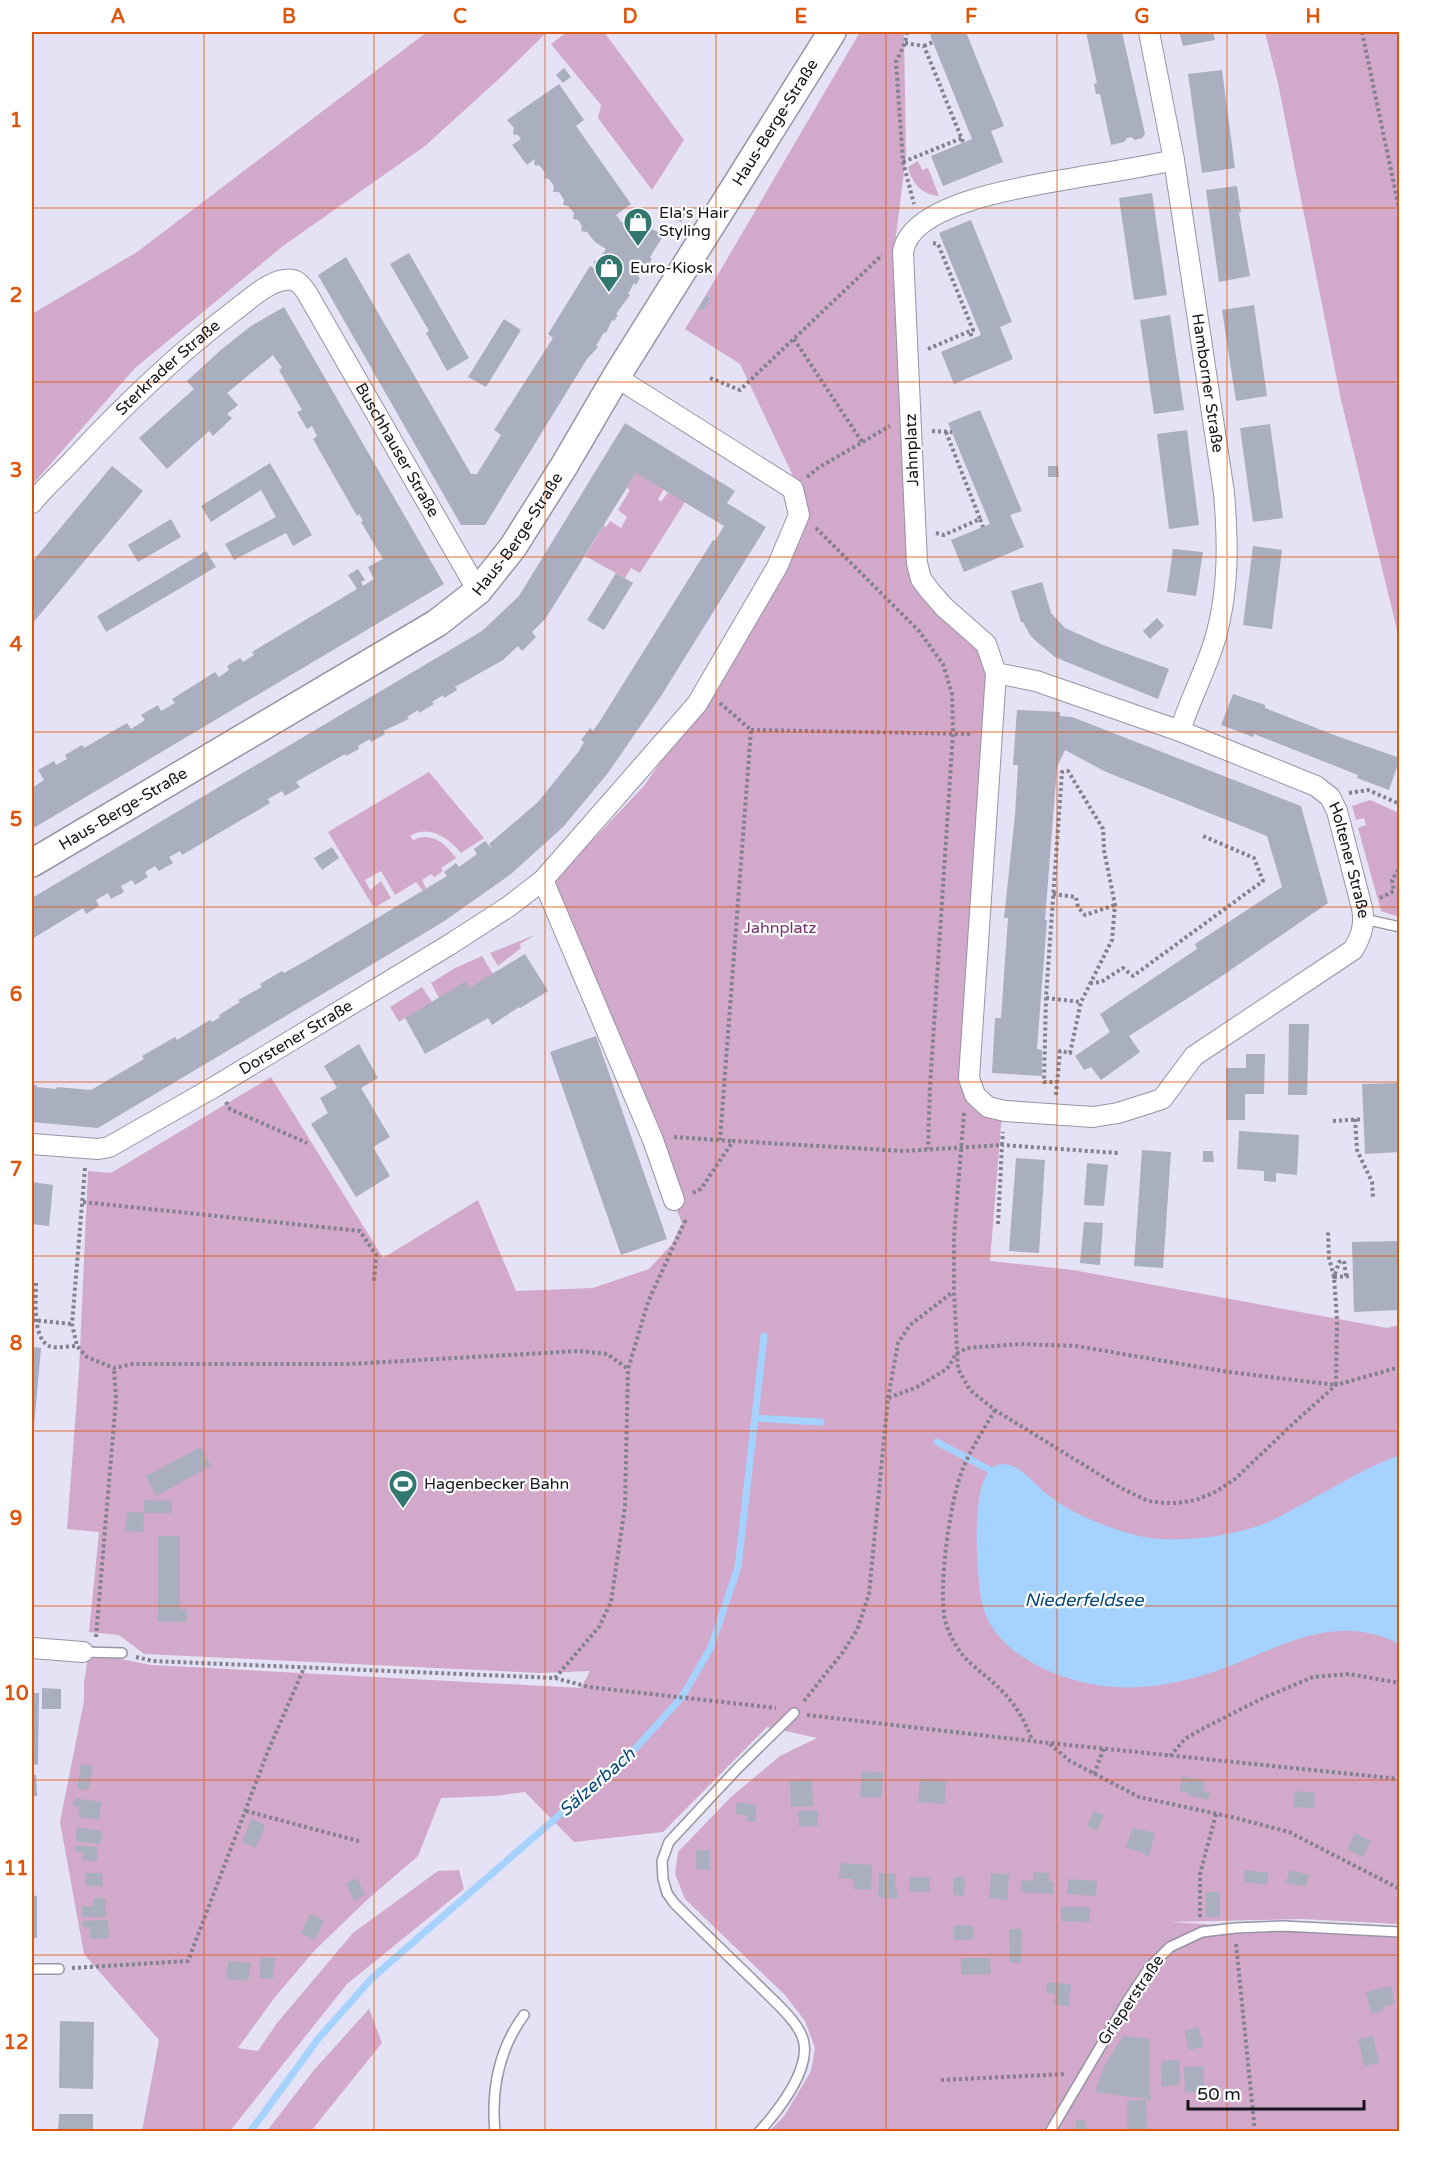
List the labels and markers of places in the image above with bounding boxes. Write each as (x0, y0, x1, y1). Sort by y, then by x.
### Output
place label: Ela's Hair Styling (659, 203, 730, 241)
shop icon: Ela's Hair Styling (622, 206, 654, 248)
shop icon: Euro-Kiosk (593, 252, 625, 294)
place label: Euro-Kiosk (630, 258, 713, 278)
sports icon: Hagenbecker Bahn (387, 1468, 419, 1510)
place label: Hagenbecker Bahn (424, 1474, 569, 1494)

